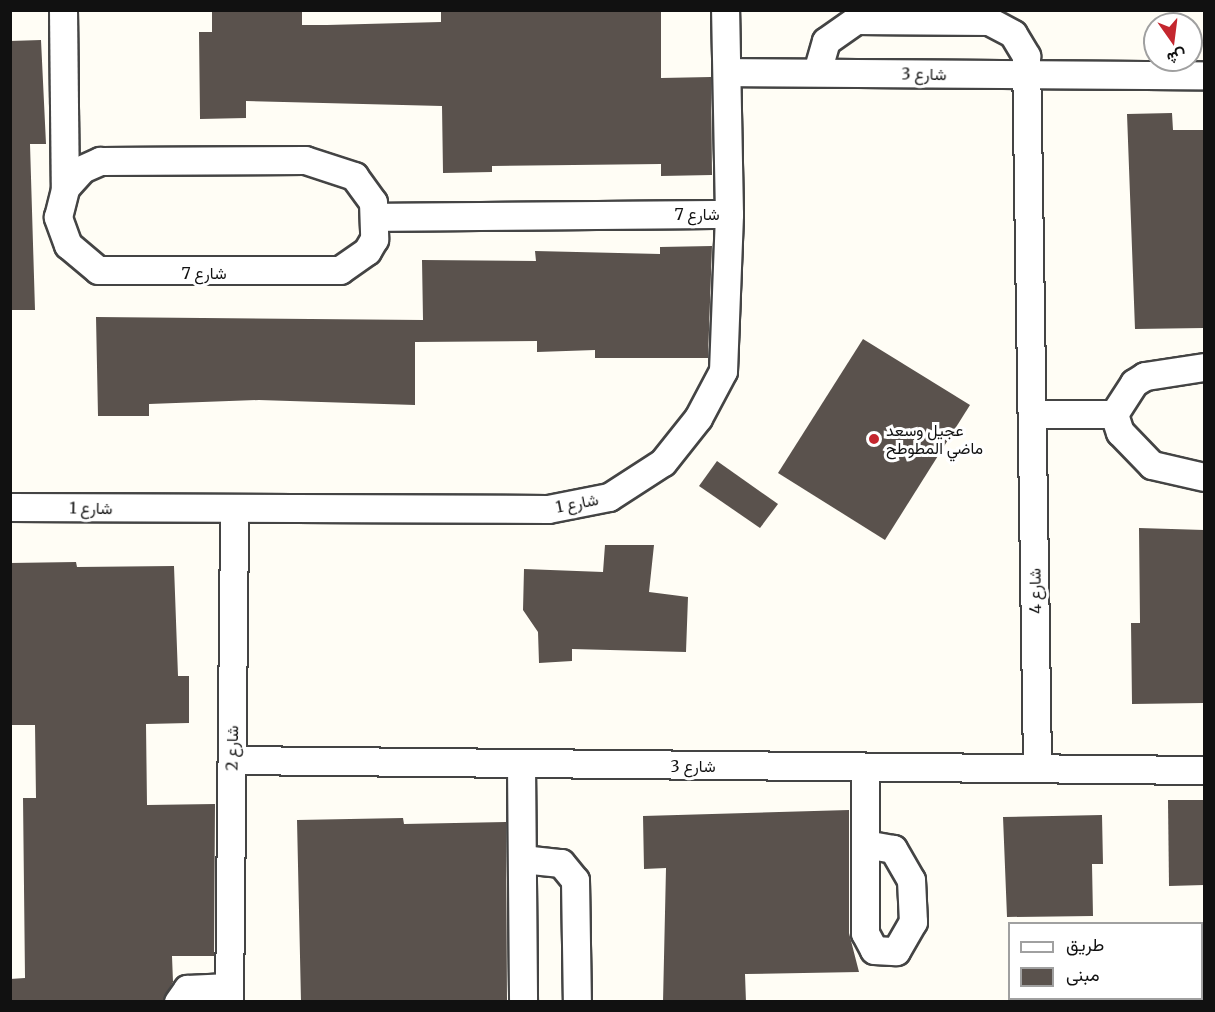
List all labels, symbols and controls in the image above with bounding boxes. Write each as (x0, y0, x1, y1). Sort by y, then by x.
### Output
north arrow (1143, 12, 1203, 72)
text: ش (1165, 45, 1189, 70)
street label: شارع 3 (901, 64, 947, 84)
street label: شارع 7 (674, 204, 720, 224)
street label: شارع 7 (181, 263, 227, 283)
place label: عجيل وسعد ماضي المطوطح (886, 420, 983, 458)
marker: عجيل وسعد ماضي المطوطح (867, 432, 881, 446)
street label: شارع 1 (554, 489, 600, 517)
street label: شارع 1 (69, 498, 113, 518)
street label: شارع 4 (1025, 568, 1045, 614)
street label: شارع 2 (222, 725, 242, 771)
street label: شارع 3 (670, 756, 716, 776)
legend (1008, 922, 1203, 1000)
text: طريق (1066, 933, 1104, 956)
text: مبنى (1066, 963, 1100, 986)

